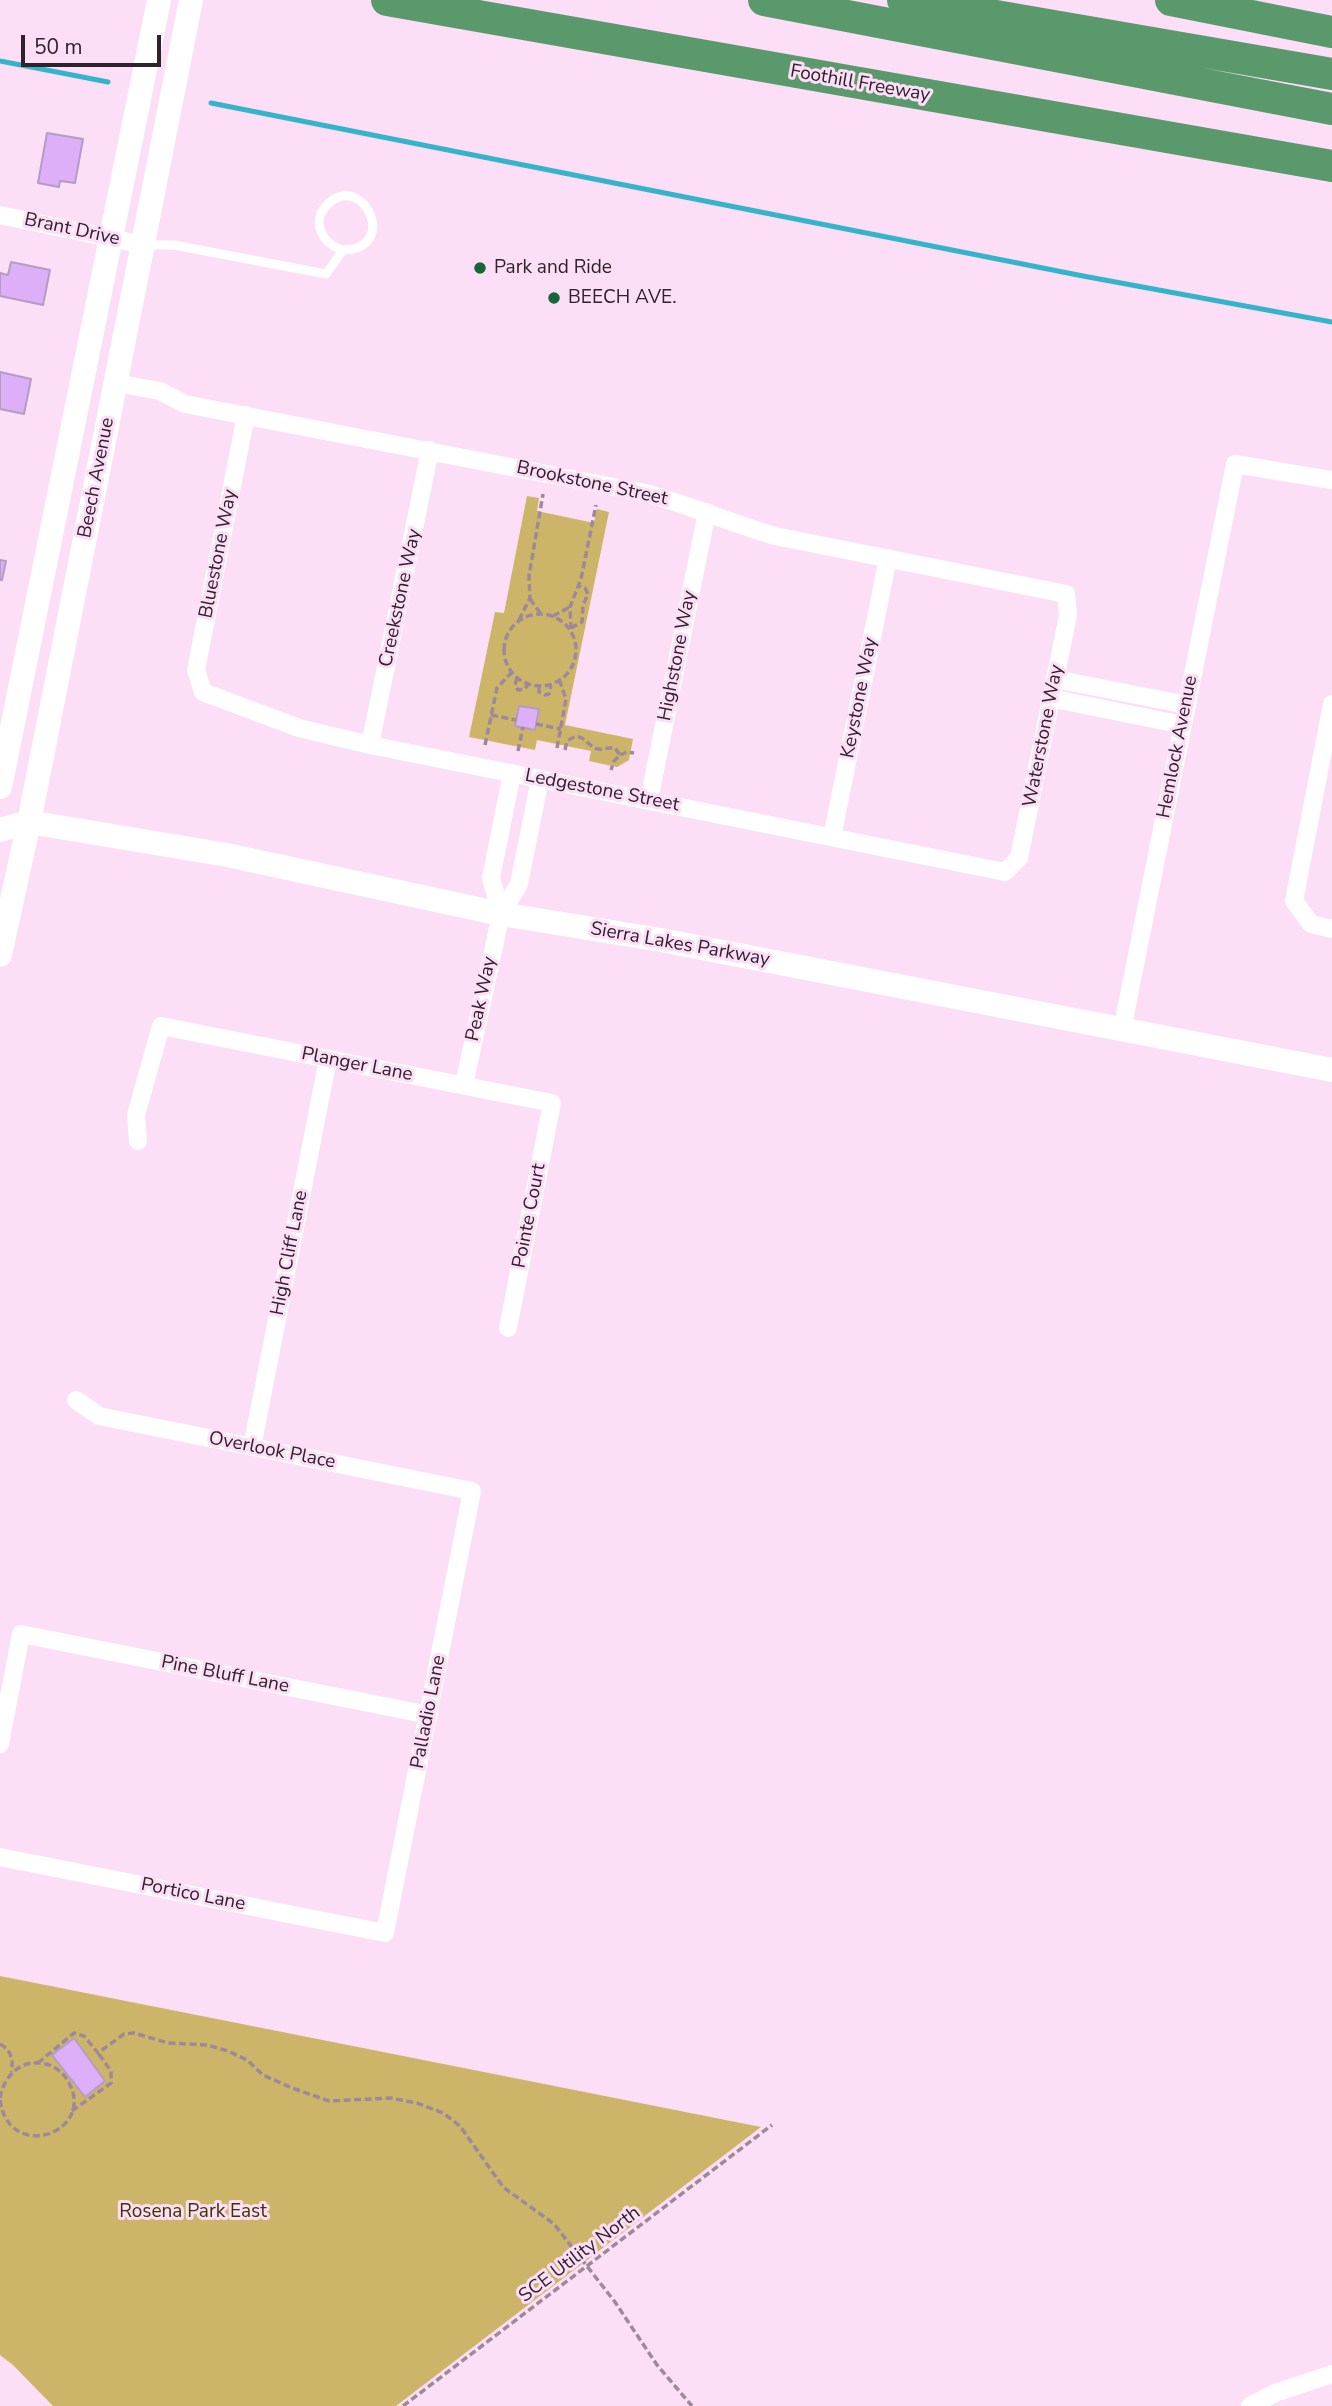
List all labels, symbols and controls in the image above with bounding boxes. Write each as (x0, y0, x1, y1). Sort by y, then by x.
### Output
scale bar (24, 21, 164, 65)
text: 50 m (34, 33, 83, 61)
street label: Foothill Freeway (788, 60, 932, 108)
street label: Brant Drive (22, 209, 122, 251)
place label: Park and Ride (494, 257, 612, 279)
marker: Park and Ride (472, 260, 488, 276)
place label: BEECH AVE. (568, 287, 677, 309)
marker: BEECH AVE. (546, 290, 562, 306)
street label: Beech Avenue (74, 416, 120, 540)
street label: Brookstone Street (514, 457, 670, 511)
street label: Bluestone Way (195, 488, 243, 620)
street label: Creekstone Way (375, 527, 427, 669)
street label: Highstone Way (654, 589, 702, 723)
street label: Keystone Way (837, 636, 883, 760)
street label: Waterstone Way (1019, 663, 1069, 809)
street label: Hemlock Avenue (1153, 674, 1203, 820)
street label: Ledgestone Street (523, 765, 681, 817)
street label: Sierra Lakes Parkway (589, 918, 771, 972)
street label: Peak Way (462, 955, 502, 1043)
street label: Planger Lane (299, 1043, 415, 1087)
street label: Pointe Court (509, 1162, 551, 1270)
street label: High Cliff Lane (267, 1188, 313, 1318)
street label: Overlook Place (207, 1428, 337, 1474)
street label: Pine Bluff Lane (159, 1651, 291, 1699)
street label: Palladio Lane (407, 1653, 451, 1771)
street label: Portico Lane (139, 1874, 247, 1916)
park label: Rosena Park East (119, 2201, 267, 2223)
street label: SCE Utility North (515, 2202, 645, 2308)

